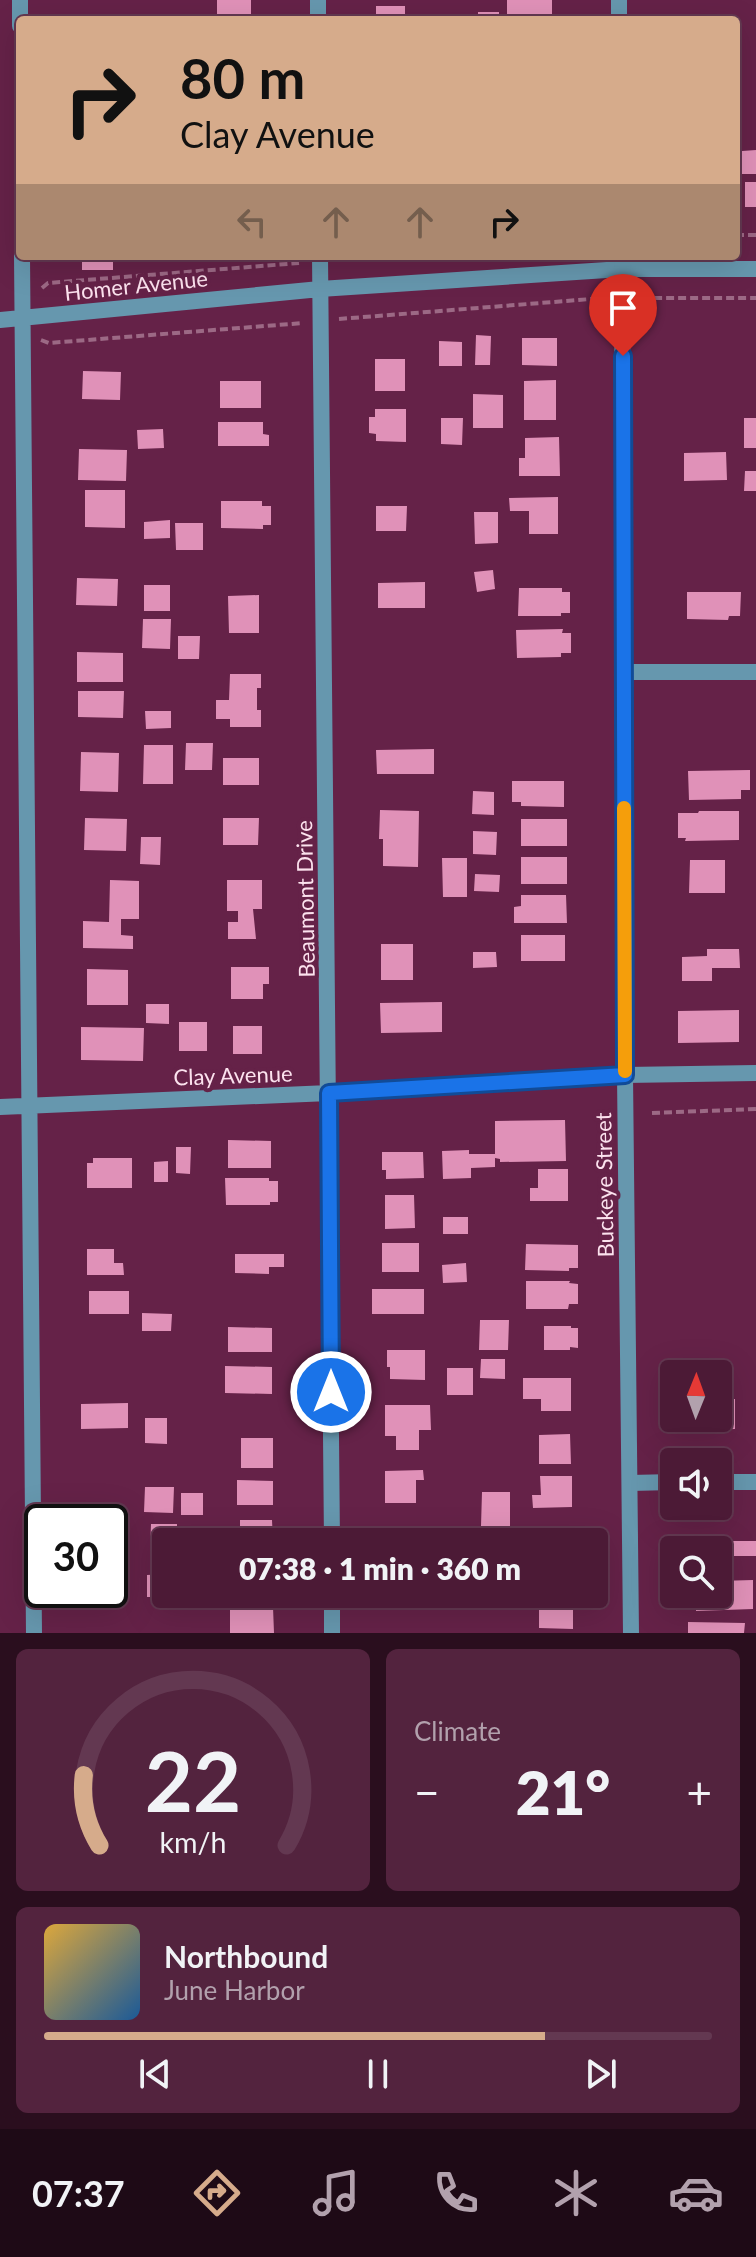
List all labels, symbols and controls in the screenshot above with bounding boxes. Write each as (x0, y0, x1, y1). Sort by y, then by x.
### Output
text: 80 m (180, 44, 305, 111)
icon: right (48, 48, 152, 152)
text: Clay Avenue (180, 112, 375, 156)
icon: left (230, 200, 274, 244)
icon: ahead (314, 200, 358, 244)
icon: ahead (398, 200, 442, 244)
icon: right (482, 200, 526, 244)
street label: Homer Avenue (63, 264, 209, 306)
pin (589, 274, 657, 356)
icon: arrive (601, 286, 645, 330)
street label: Beaumont Drive (290, 820, 320, 978)
street label: Clay Avenue (173, 1059, 293, 1091)
street label: Buckeye Street (589, 1112, 619, 1258)
position arrow (289, 1350, 373, 1434)
north arrow (660, 1360, 732, 1432)
map controls (660, 1360, 732, 1608)
button: sound (660, 1448, 732, 1520)
speed limit sign: 30 (24, 1504, 128, 1608)
button: search (660, 1536, 732, 1608)
text: 07:38 · 1 min · 360 m (239, 1550, 521, 1586)
text: Climate (414, 1715, 501, 1747)
text: 22 (145, 1730, 241, 1830)
text: 21° (516, 1756, 610, 1828)
text: − (414, 1766, 440, 1818)
text: + (686, 1766, 712, 1818)
text: km/h (160, 1825, 226, 1859)
text: Northbound (164, 1938, 328, 1974)
text: June Harbor (164, 1974, 305, 2006)
icon: previous (133, 2052, 177, 2096)
icon: pause (356, 2052, 400, 2096)
icon: next (579, 2052, 623, 2096)
icon: directions (189, 2165, 245, 2221)
icon: music (308, 2165, 364, 2221)
icon: phone (428, 2165, 484, 2221)
icon: climate (548, 2165, 604, 2221)
icon: car (668, 2165, 724, 2221)
text: 07:37 (32, 2171, 125, 2215)

